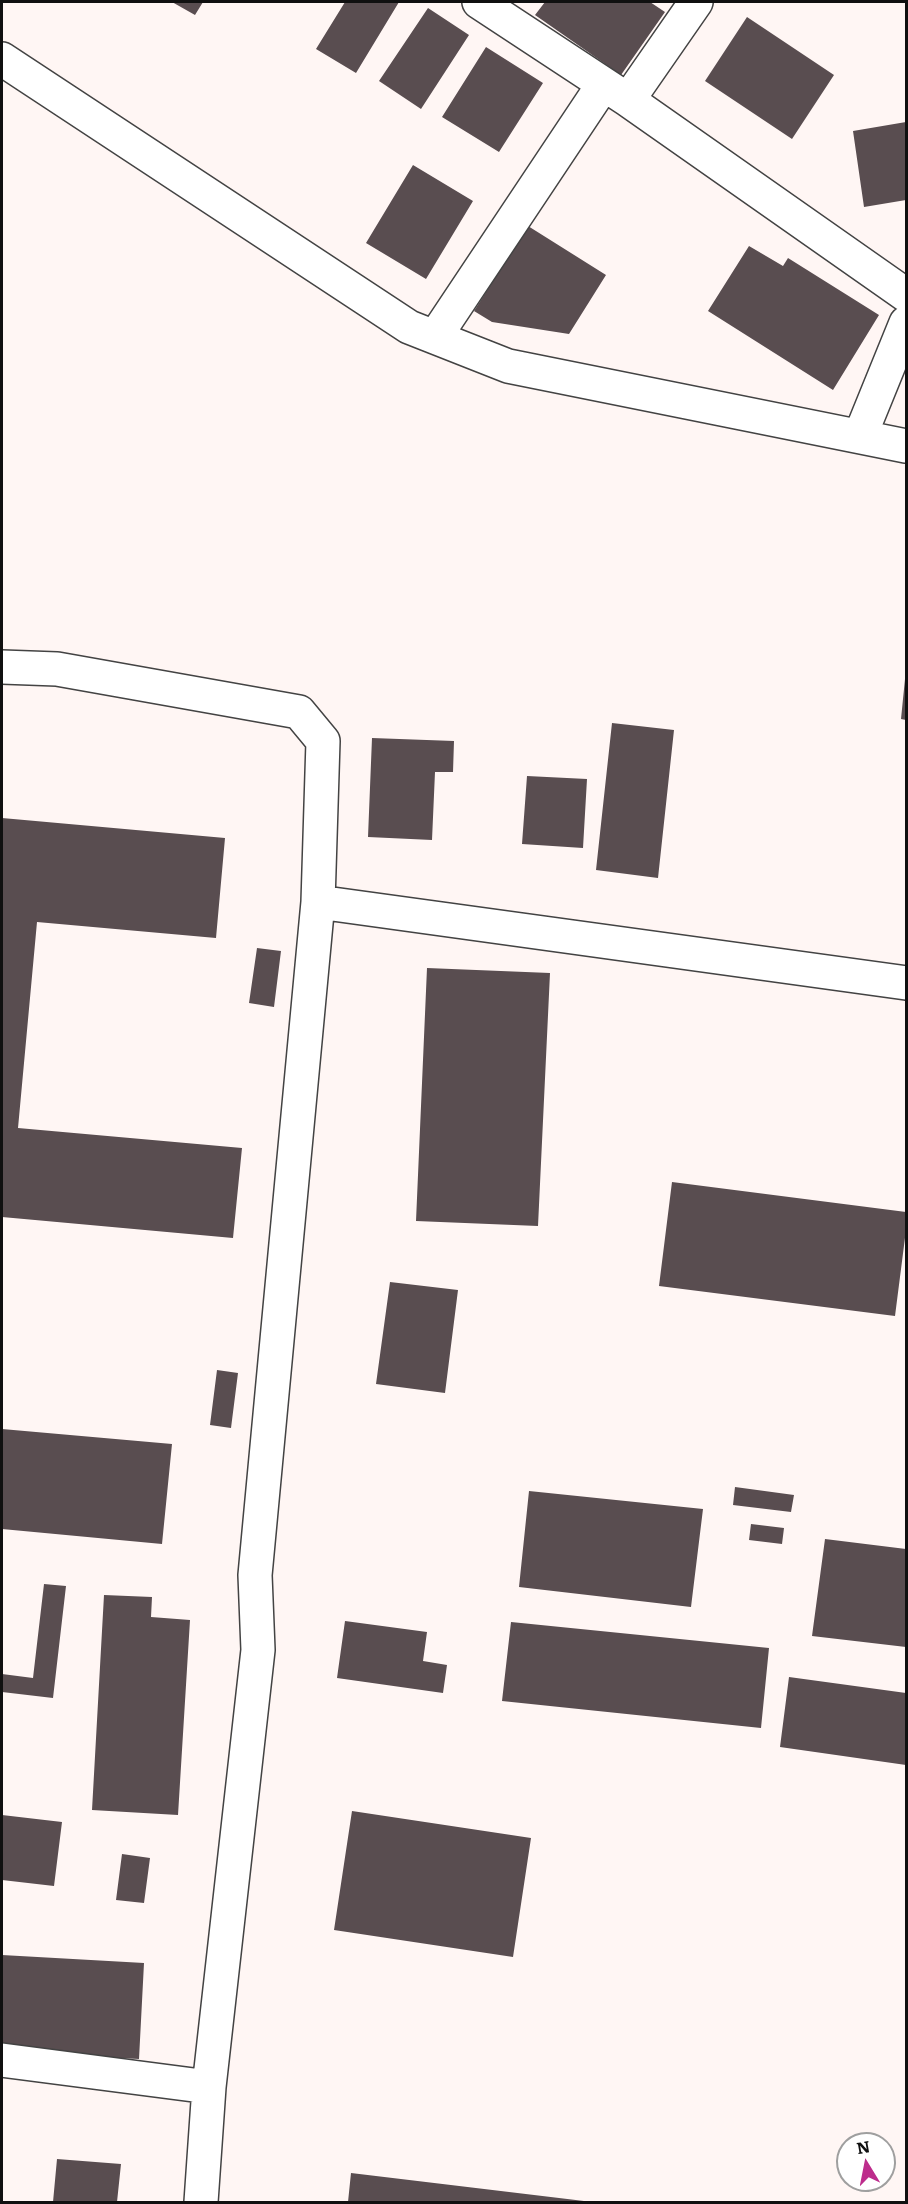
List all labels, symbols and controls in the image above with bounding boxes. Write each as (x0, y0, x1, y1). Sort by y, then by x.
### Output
north arrow (836, 2132, 896, 2192)
text: N (855, 2133, 872, 2159)

